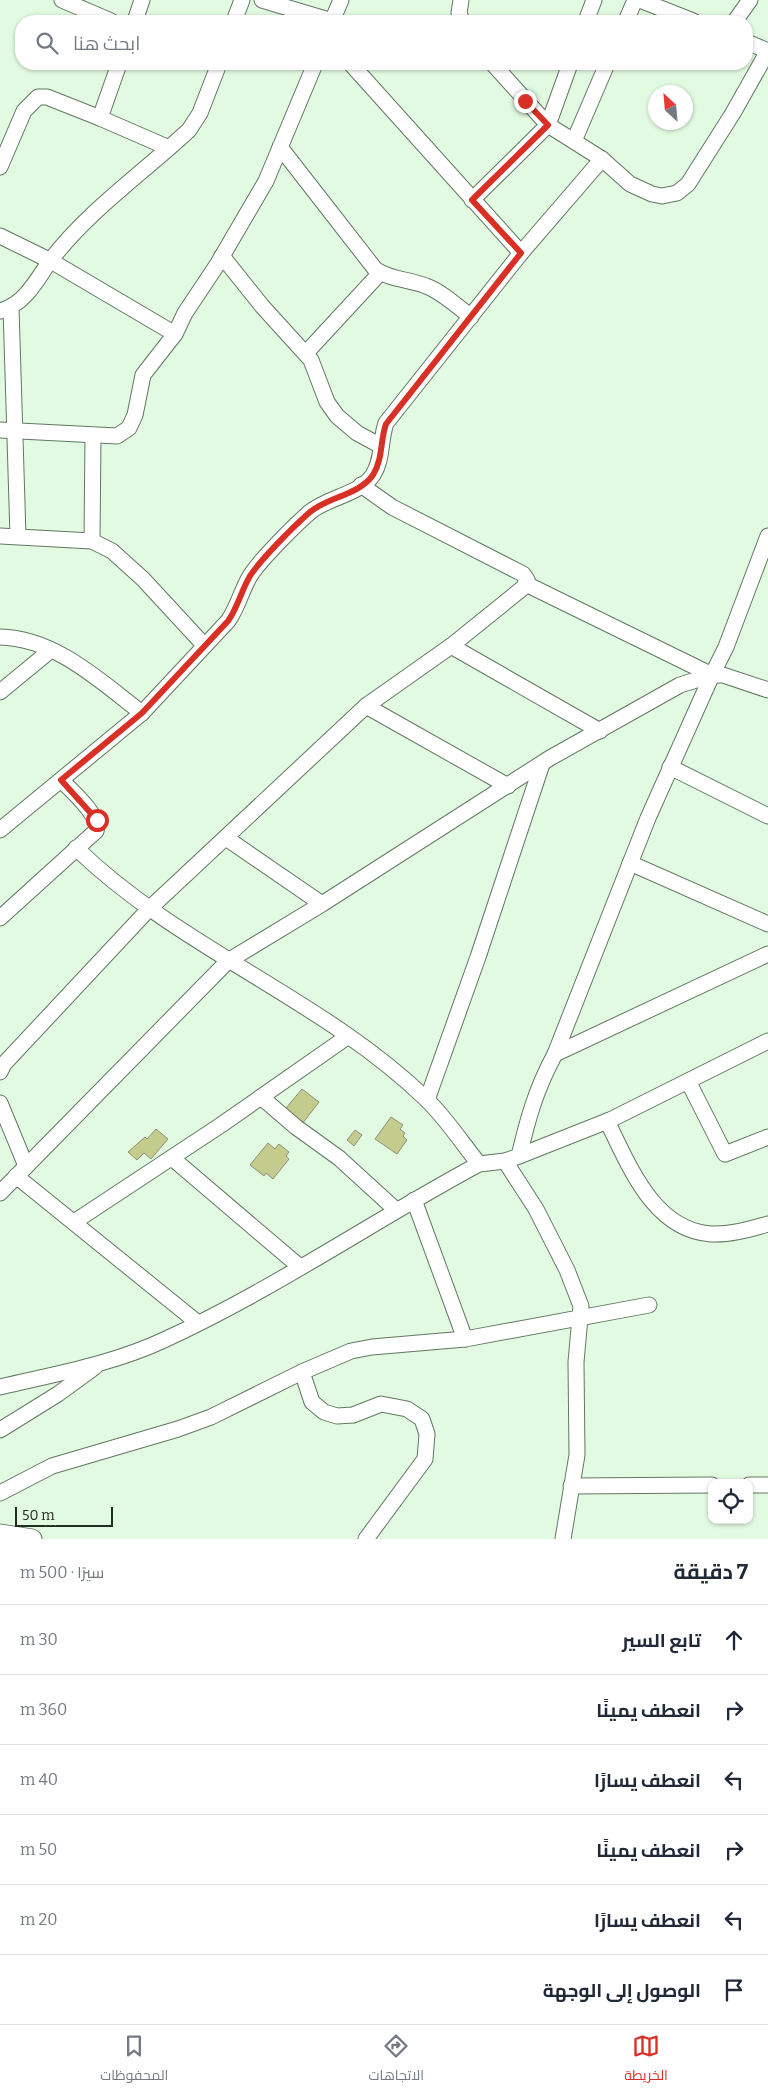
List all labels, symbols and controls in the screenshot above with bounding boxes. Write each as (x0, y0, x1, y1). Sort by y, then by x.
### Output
search box (15, 15, 753, 70)
icon: search (33, 29, 61, 57)
text: ابحث هنا (73, 32, 140, 55)
north arrow (648, 85, 693, 130)
route end (514, 90, 537, 113)
route start (86, 809, 109, 832)
map controls (708, 1479, 753, 1524)
button: locate (708, 1479, 753, 1524)
scale bar (15, 1504, 112, 1527)
text: 50 m (22, 1507, 55, 1524)
text: 7 دقيقة (674, 1559, 748, 1585)
text: سيرًا · 500 m (20, 1563, 104, 1582)
icon: ahead (720, 1626, 748, 1654)
text: تابع السير (622, 1629, 701, 1652)
text: 30 m (20, 1630, 58, 1649)
icon: right (720, 1696, 748, 1724)
text: انعطف يمينًا (596, 1699, 701, 1722)
text: 360 m (20, 1700, 67, 1719)
icon: left (720, 1766, 748, 1794)
text: انعطف يسارًا (594, 1769, 701, 1792)
text: 40 m (20, 1770, 58, 1789)
icon: right (720, 1836, 748, 1864)
text: انعطف يمينًا (596, 1839, 701, 1862)
text: 50 m (20, 1840, 57, 1859)
icon: left (720, 1906, 748, 1934)
text: انعطف يسارًا (594, 1909, 701, 1932)
text: 20 m (20, 1910, 57, 1929)
icon: arrive (720, 1976, 748, 2004)
text: الوصول إلى الوجهة (543, 1979, 701, 2002)
tab: المحفوظات (100, 2032, 168, 2088)
tab: الاتجاهات (369, 2032, 424, 2088)
tab: الخريطة (624, 2032, 668, 2088)

